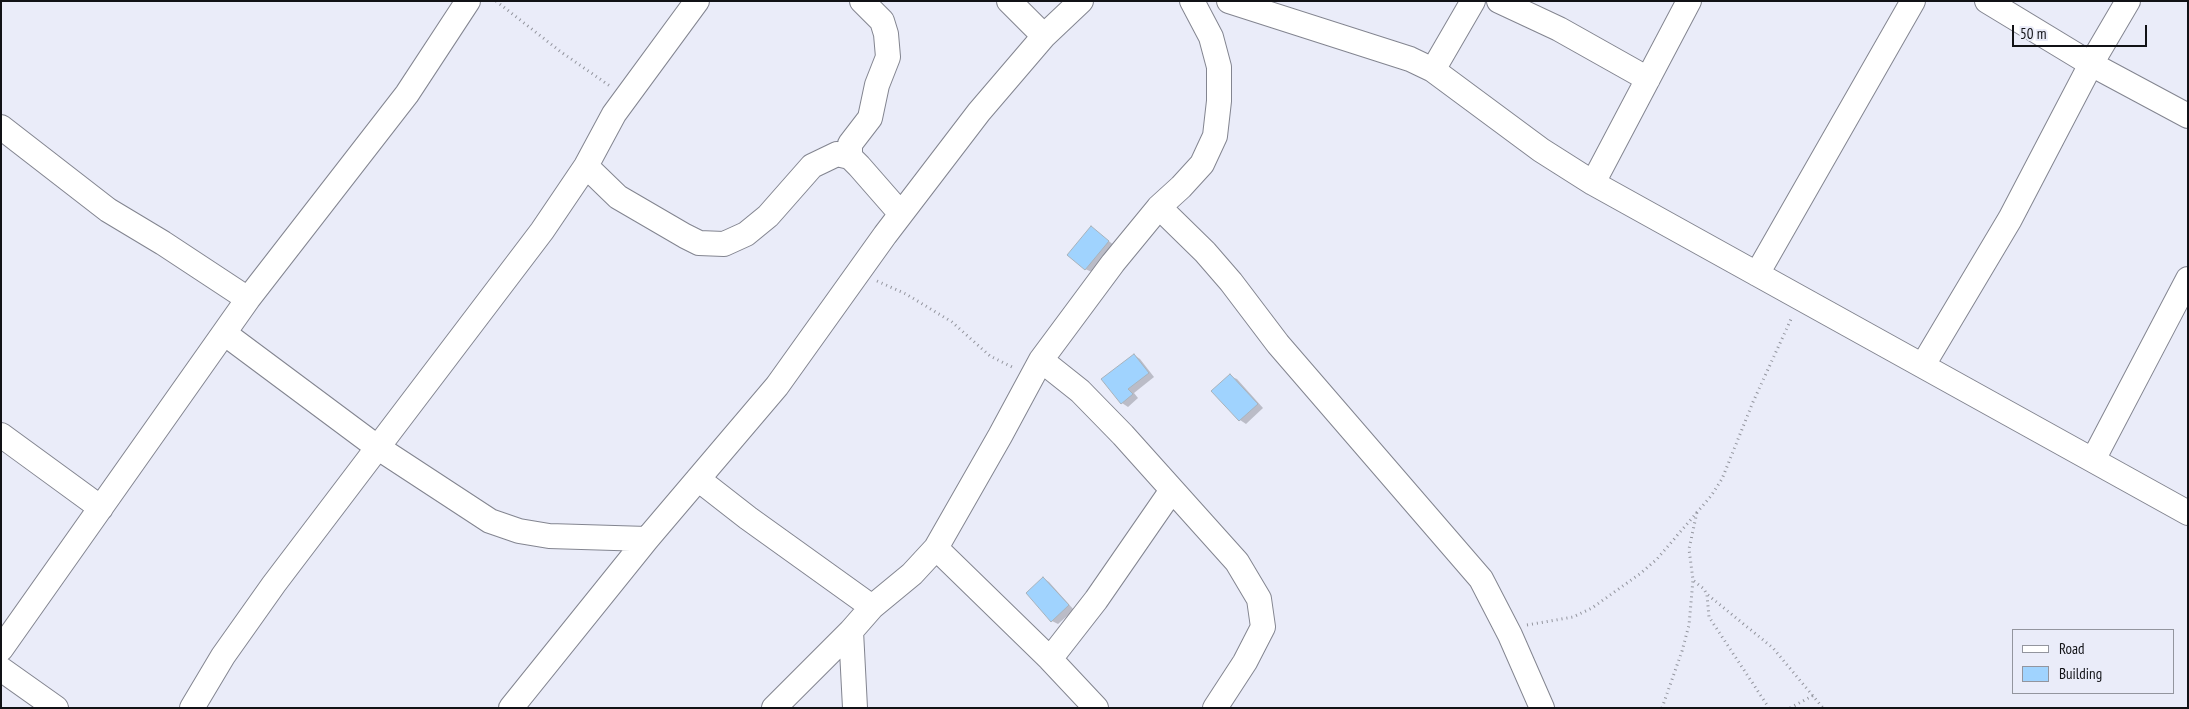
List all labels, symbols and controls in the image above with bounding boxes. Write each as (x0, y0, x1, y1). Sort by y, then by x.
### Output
scale bar (2014, 15, 2149, 47)
text: 50 m (2020, 24, 2046, 43)
legend (2012, 629, 2174, 694)
text: Road (2059, 639, 2085, 658)
text: Building (2059, 664, 2102, 683)

